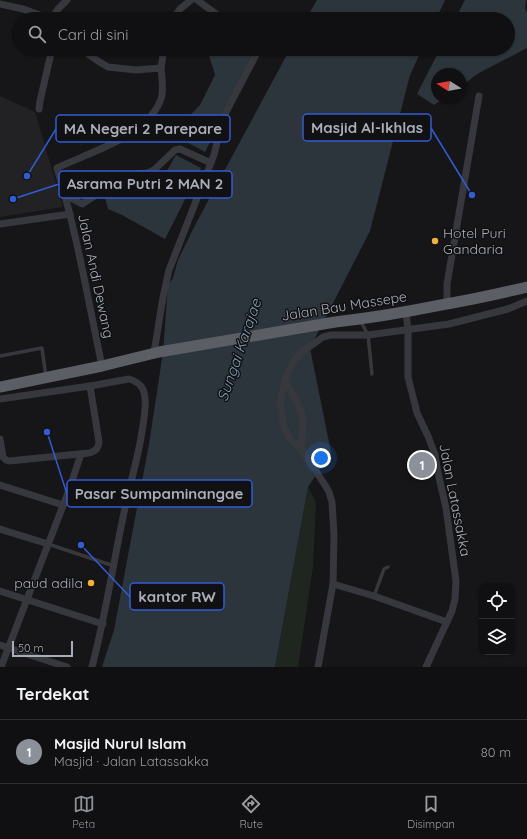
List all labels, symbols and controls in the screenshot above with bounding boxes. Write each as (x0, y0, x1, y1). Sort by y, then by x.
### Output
search box (12, 12, 515, 56)
icon: search (26, 23, 48, 45)
text: Cari di sini (58, 25, 129, 44)
north arrow (431, 68, 467, 104)
callout: Masjid Al-Ikhlas (303, 114, 431, 141)
callout: MA Negeri 2 Parepare (56, 115, 230, 142)
text: Masjid Al-Ikhlas (311, 118, 423, 137)
text: MA Negeri 2 Parepare (64, 119, 222, 138)
callout: Asrama Putri 2 MAN 2 (59, 171, 232, 198)
text: Asrama Putri 2 MAN 2 (67, 174, 223, 193)
street label: Jalan Andi Dewang (74, 212, 118, 340)
place label: Hotel Puri Gandaria (443, 224, 506, 258)
marker: Hotel Puri Gandaria (430, 236, 440, 246)
street label: Jalan Bau Massepe (280, 287, 408, 325)
water label: Sungai Karajae (213, 296, 266, 404)
street label: Jalan Latassakka (435, 442, 475, 558)
your location (311, 448, 331, 468)
pin: 1 (409, 450, 435, 480)
callout: Pasar Sumpaminangae (67, 480, 252, 507)
text: Pasar Sumpaminangae (75, 484, 244, 503)
place label: paud adila (14, 574, 83, 592)
marker: paud adila (86, 578, 96, 588)
callout: kantor RW (130, 583, 224, 610)
map controls (479, 583, 515, 655)
button: locate (479, 583, 515, 619)
text: kantor RW (138, 587, 216, 606)
button: layers (479, 619, 515, 655)
scale bar (12, 639, 73, 658)
text: 50 m (18, 641, 44, 655)
text: Terdekat (16, 683, 90, 704)
text: Masjid Nurul Islam (54, 734, 186, 753)
text: 1 (26, 744, 32, 760)
text: 80 m (481, 744, 511, 760)
text: Masjid · Jalan Latassakka (54, 753, 209, 769)
tab: Peta (72, 793, 95, 831)
tab: Rute (240, 793, 263, 831)
tab: Disimpan (407, 793, 455, 831)

